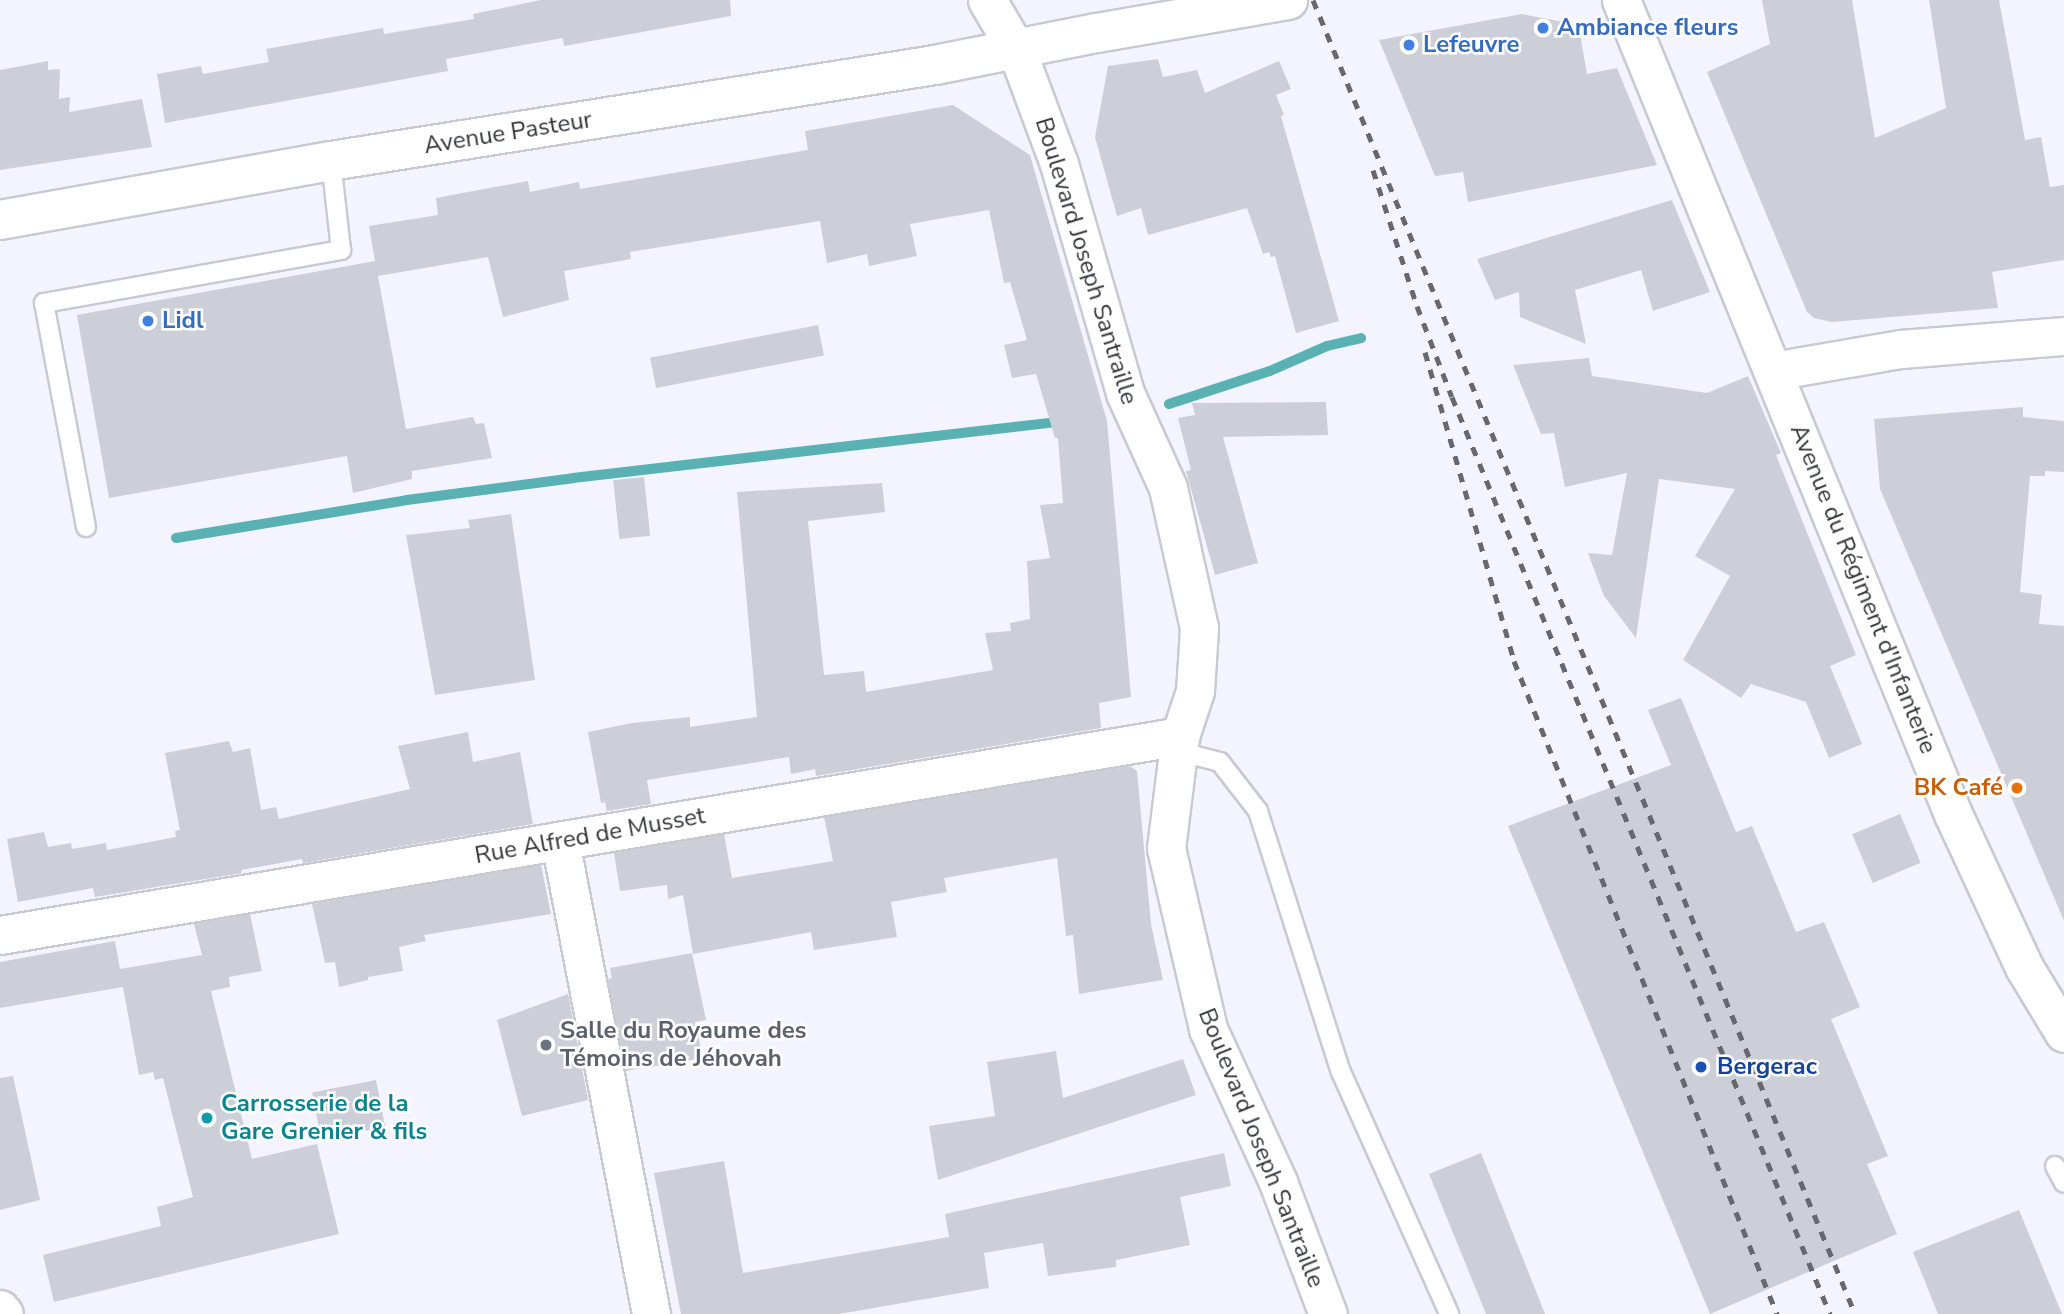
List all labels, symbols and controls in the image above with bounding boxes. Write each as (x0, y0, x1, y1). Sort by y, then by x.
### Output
place label: Ambiance fleurs (1557, 14, 1738, 42)
marker: Ambiance fleurs (1535, 20, 1551, 36)
place label: Lefeuvre (1423, 31, 1520, 59)
marker: Lefeuvre (1401, 37, 1417, 53)
street label: Avenue Pasteur (422, 106, 594, 160)
street label: Boulevard Joseph Santraille (1029, 114, 1143, 408)
place label: Lidl (162, 307, 204, 335)
marker: Lidl (140, 313, 156, 329)
street label: Avenue du Régiment d'Infanterie (1784, 420, 1942, 758)
place label: BK Café (1914, 774, 2003, 802)
marker: BK Café (2009, 780, 2025, 796)
street label: Rue Alfred de Musset (473, 802, 707, 870)
street label: Boulevard Joseph Santraille (1192, 1004, 1330, 1292)
place label: Salle du Royaume des Témoins de Jéhovah (560, 1017, 807, 1073)
marker: Salle du Royaume des Témoins de Jéhovah (538, 1037, 554, 1053)
place label: Bergerac (1717, 1053, 1817, 1081)
marker: Bergerac (1691, 1057, 1711, 1077)
place label: Carrosserie de la Gare Grenier & fils (221, 1090, 427, 1146)
marker: Carrosserie de la Gare Grenier & fils (199, 1110, 215, 1126)

